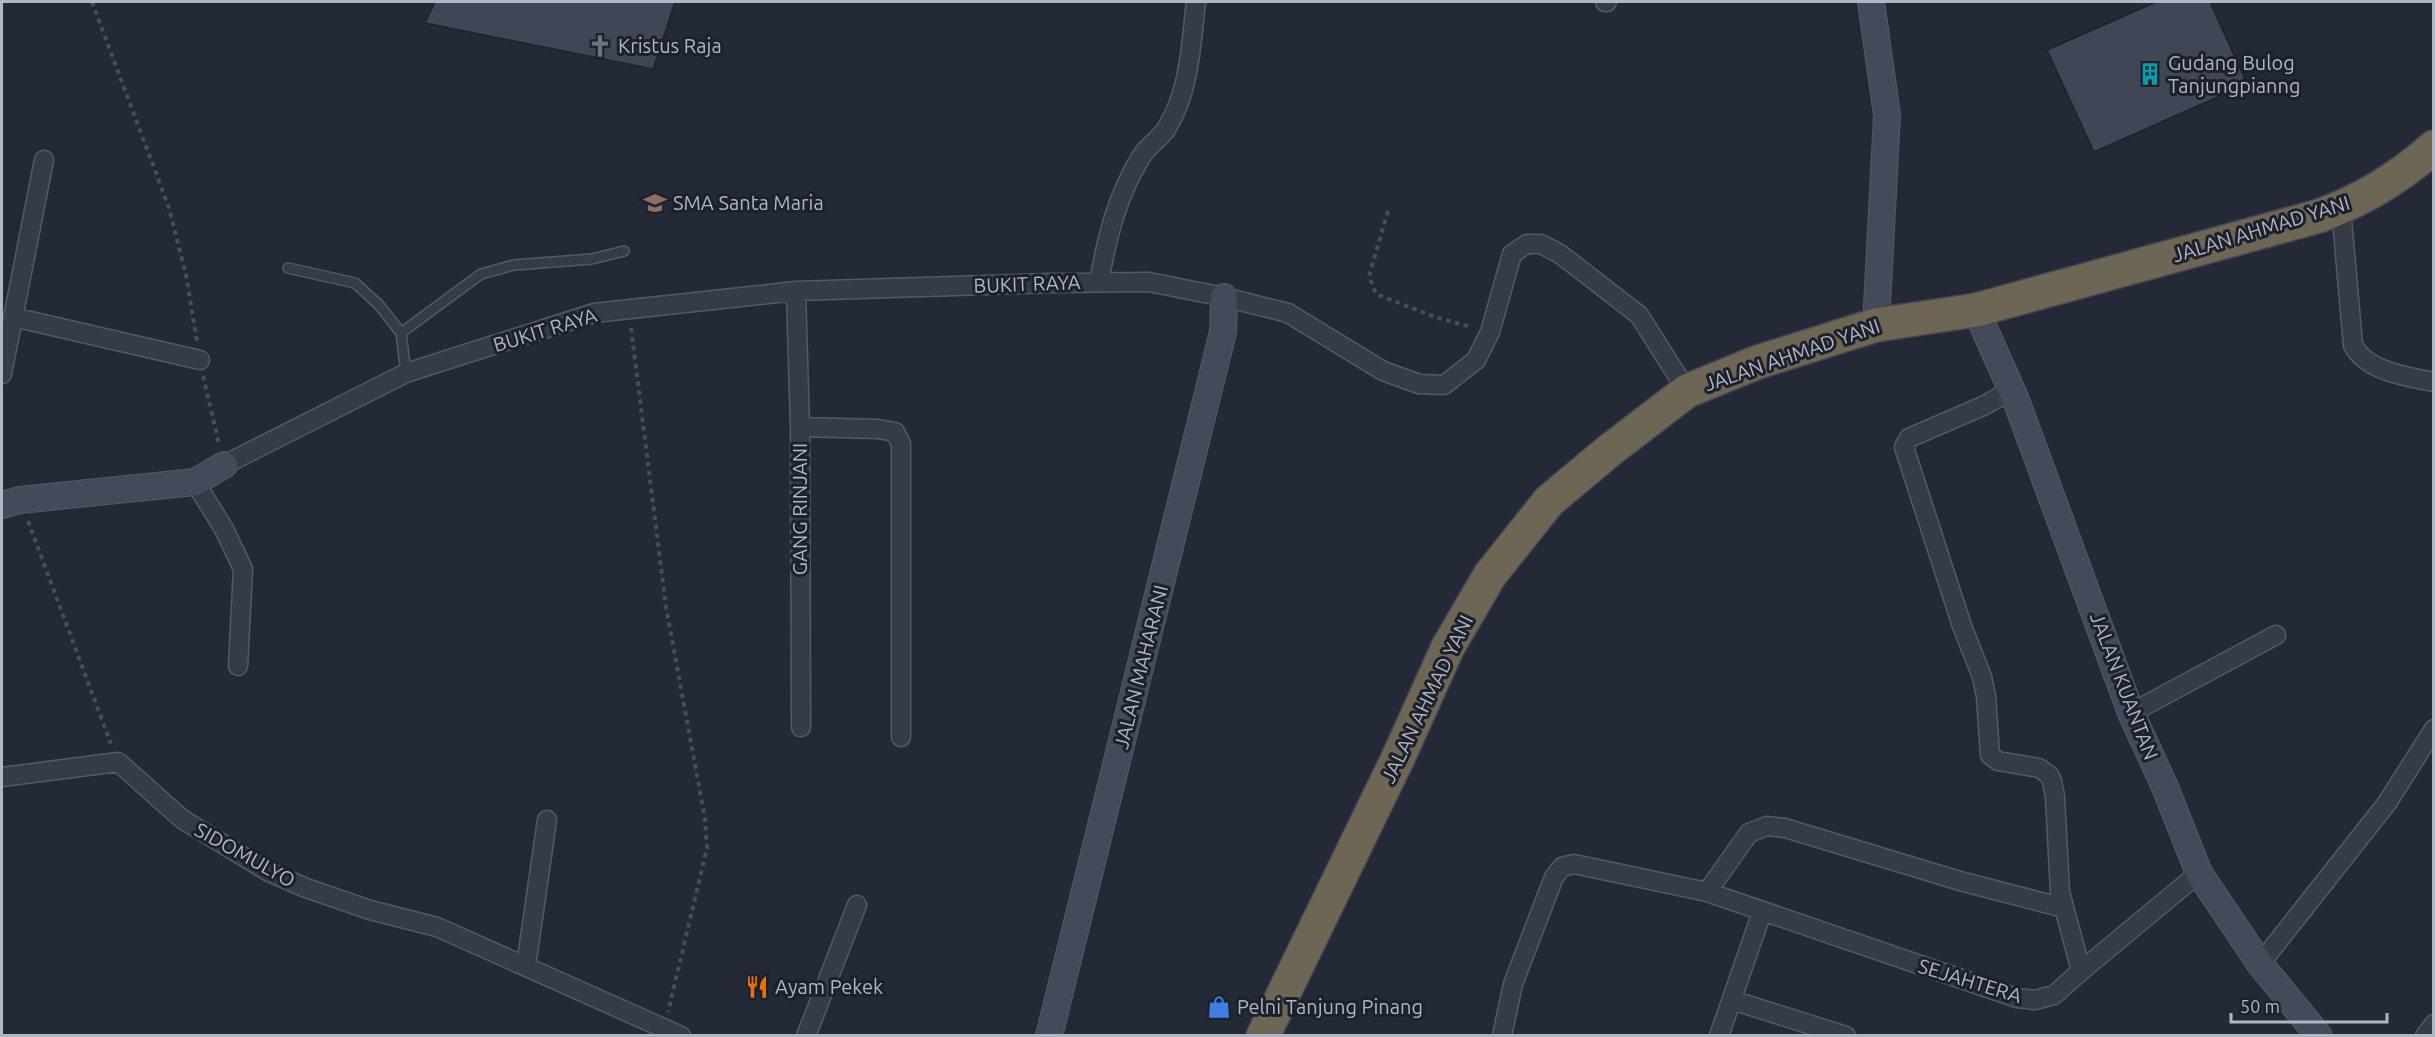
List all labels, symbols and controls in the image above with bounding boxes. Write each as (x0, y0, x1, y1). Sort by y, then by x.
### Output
church icon: Kristus Raja (587, 33, 613, 59)
place label: Kristus Raja (618, 34, 722, 57)
place label: Gudang Bulog Tanjungpianng (2168, 51, 2300, 97)
building icon: Gudang Bulog Tanjungpianng (2137, 61, 2163, 87)
school or university icon: SMA Santa Maria (642, 190, 668, 216)
place label: SMA Santa Maria (673, 191, 824, 214)
street label: JALAN AHMAD YANI (2170, 191, 2352, 266)
street label: BUKIT RAYA (973, 270, 1081, 297)
street label: BUKIT RAYA (490, 303, 599, 356)
street label: JALAN AHMAD YANI (1701, 314, 1883, 395)
street label: GANG RINJANI (788, 443, 811, 575)
street label: JALAN MAHARANI (1109, 583, 1172, 751)
street label: JALAN KUANTAN (2086, 609, 2163, 763)
street label: JALAN AHMAD YANI (1376, 611, 1477, 787)
street label: SIDOMULYO (191, 818, 299, 892)
street label: SEJAHTERA (1916, 954, 2025, 1007)
restaurant icon: Ayam Pekek (744, 974, 770, 1000)
place label: Ayam Pekek (775, 975, 883, 998)
scale bar (2231, 986, 2387, 1024)
shop icon: Pelni Tanjung Pinang (1206, 994, 1232, 1020)
place label: Pelni Tanjung Pinang (1237, 995, 1423, 1018)
text: 50 m (2240, 996, 2280, 1016)

